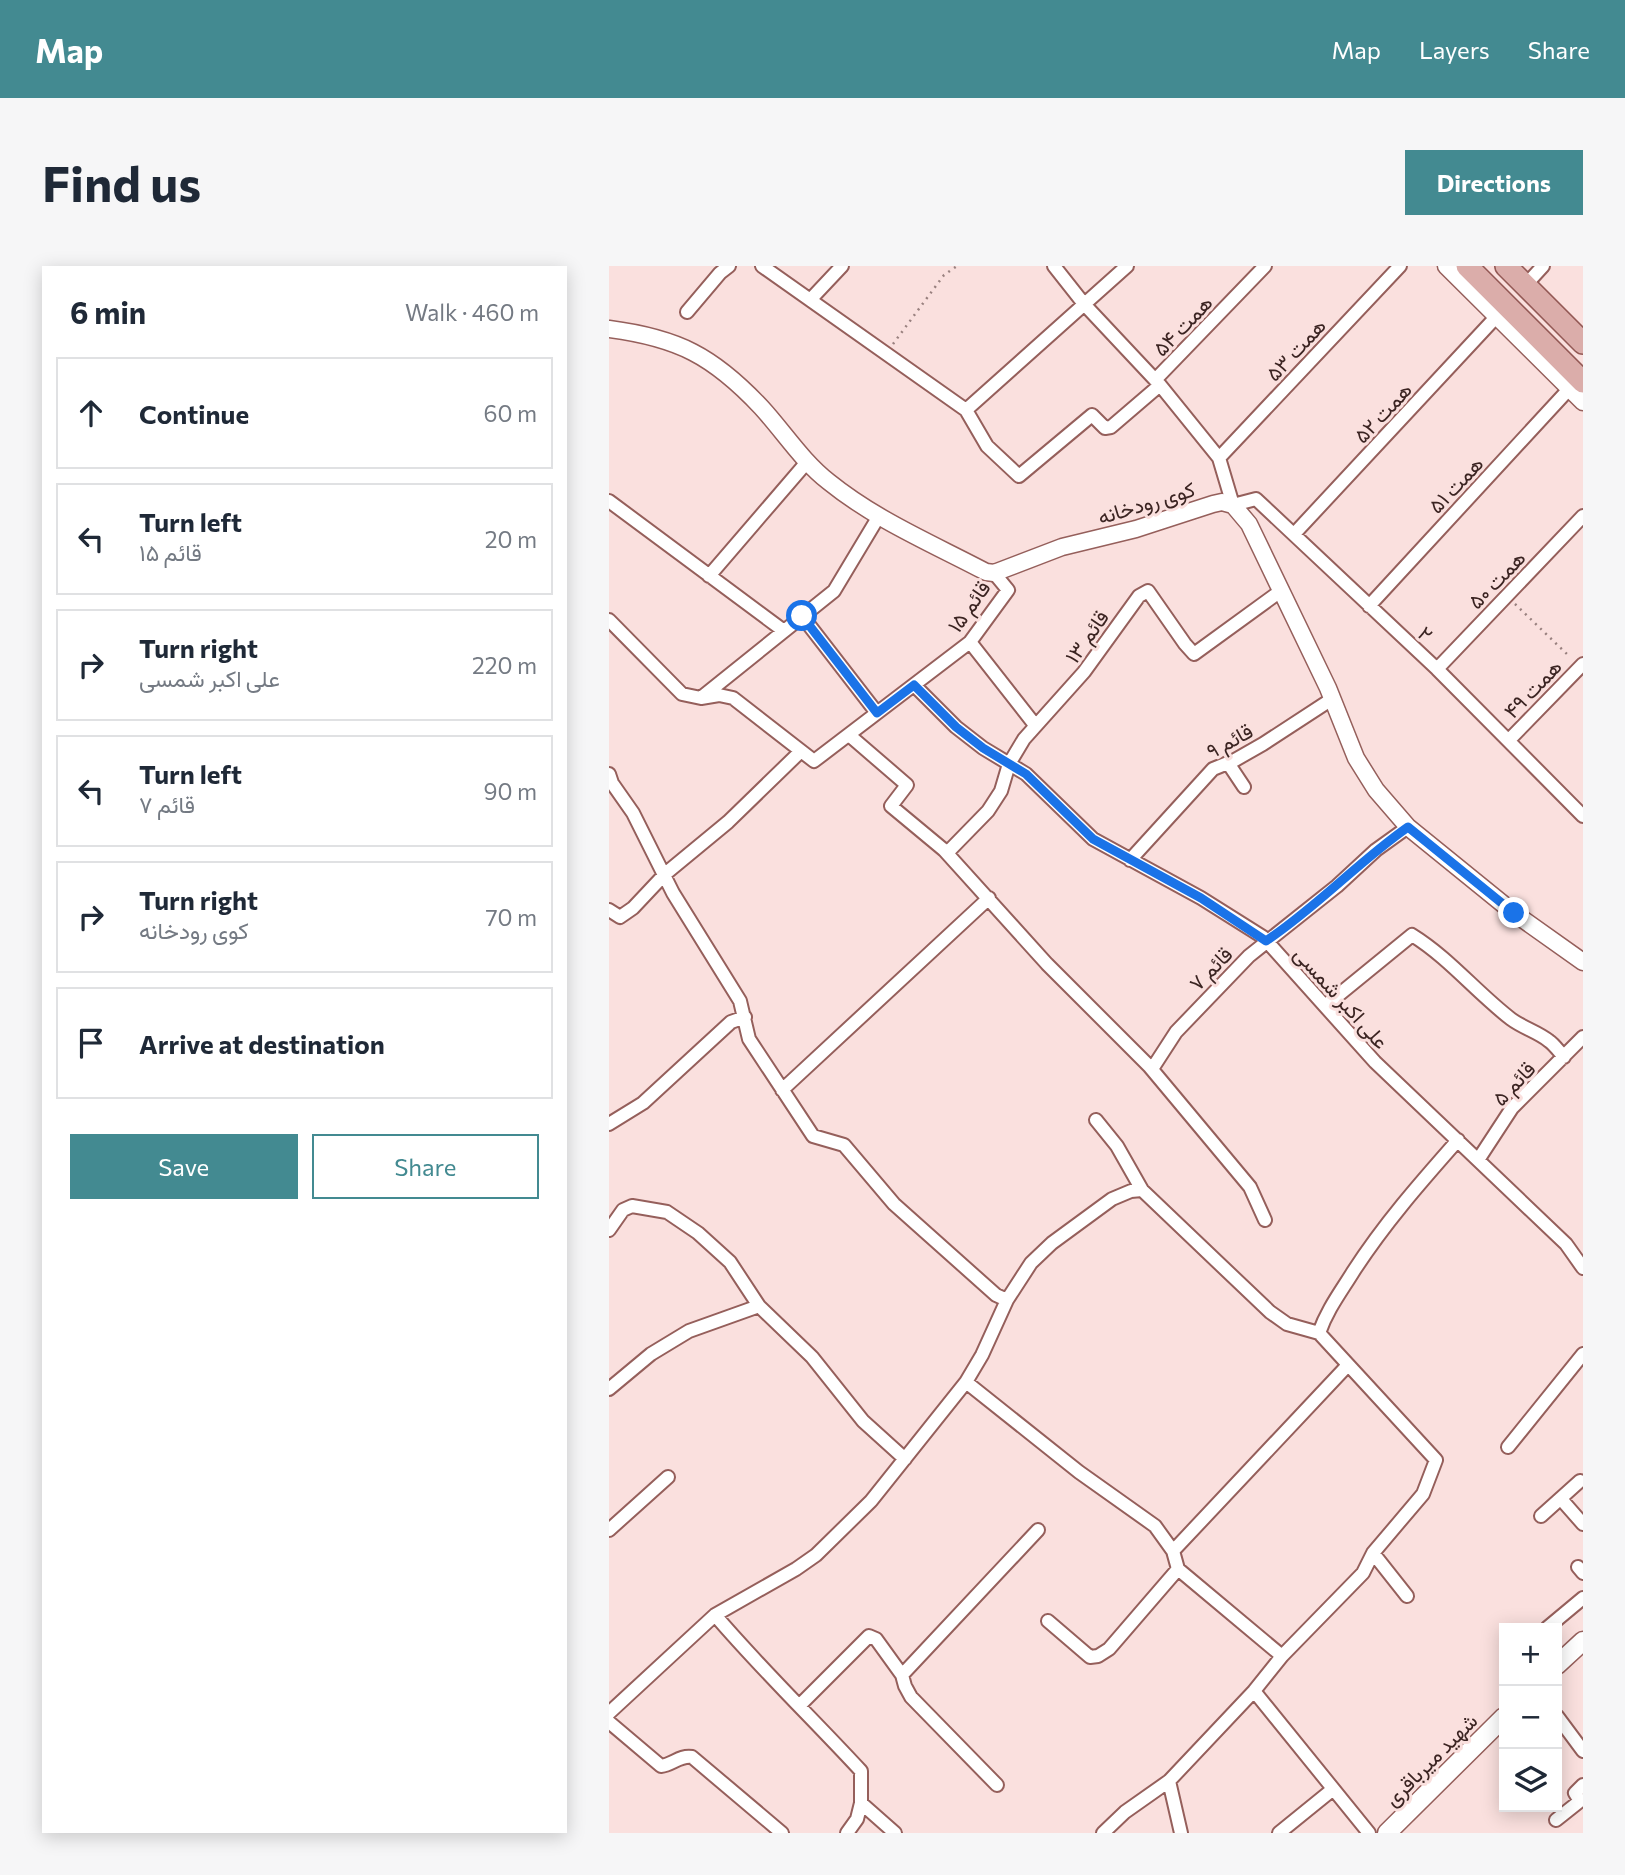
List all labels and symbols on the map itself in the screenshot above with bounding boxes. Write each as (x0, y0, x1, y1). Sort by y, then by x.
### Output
street label: همت ۵۴ (1147, 289, 1217, 361)
street label: همت ۵۳ (1260, 313, 1330, 385)
street label: همت ۵۲ (1348, 377, 1416, 447)
street label: همت ۵۱ (1422, 450, 1488, 518)
street label: کوی رودخانه (1094, 475, 1198, 531)
street label: همت ۵۰ (1462, 545, 1530, 613)
street label: قائم ۱۵ (941, 575, 997, 638)
route start (786, 600, 817, 631)
street label: قائم ۱۳ (1059, 605, 1116, 669)
street label: ۲ (1413, 620, 1439, 646)
street label: همت ۴۹ (1498, 653, 1566, 723)
street label: قائم ۹ (1202, 717, 1258, 765)
route end (1498, 897, 1529, 928)
street label: قائم ۷ (1183, 941, 1239, 997)
street label: علی اکبر شمسی (1288, 941, 1394, 1055)
street label: قائم ۵ (1486, 1056, 1542, 1112)
street label: شهید میرباقری (1378, 1707, 1483, 1812)

